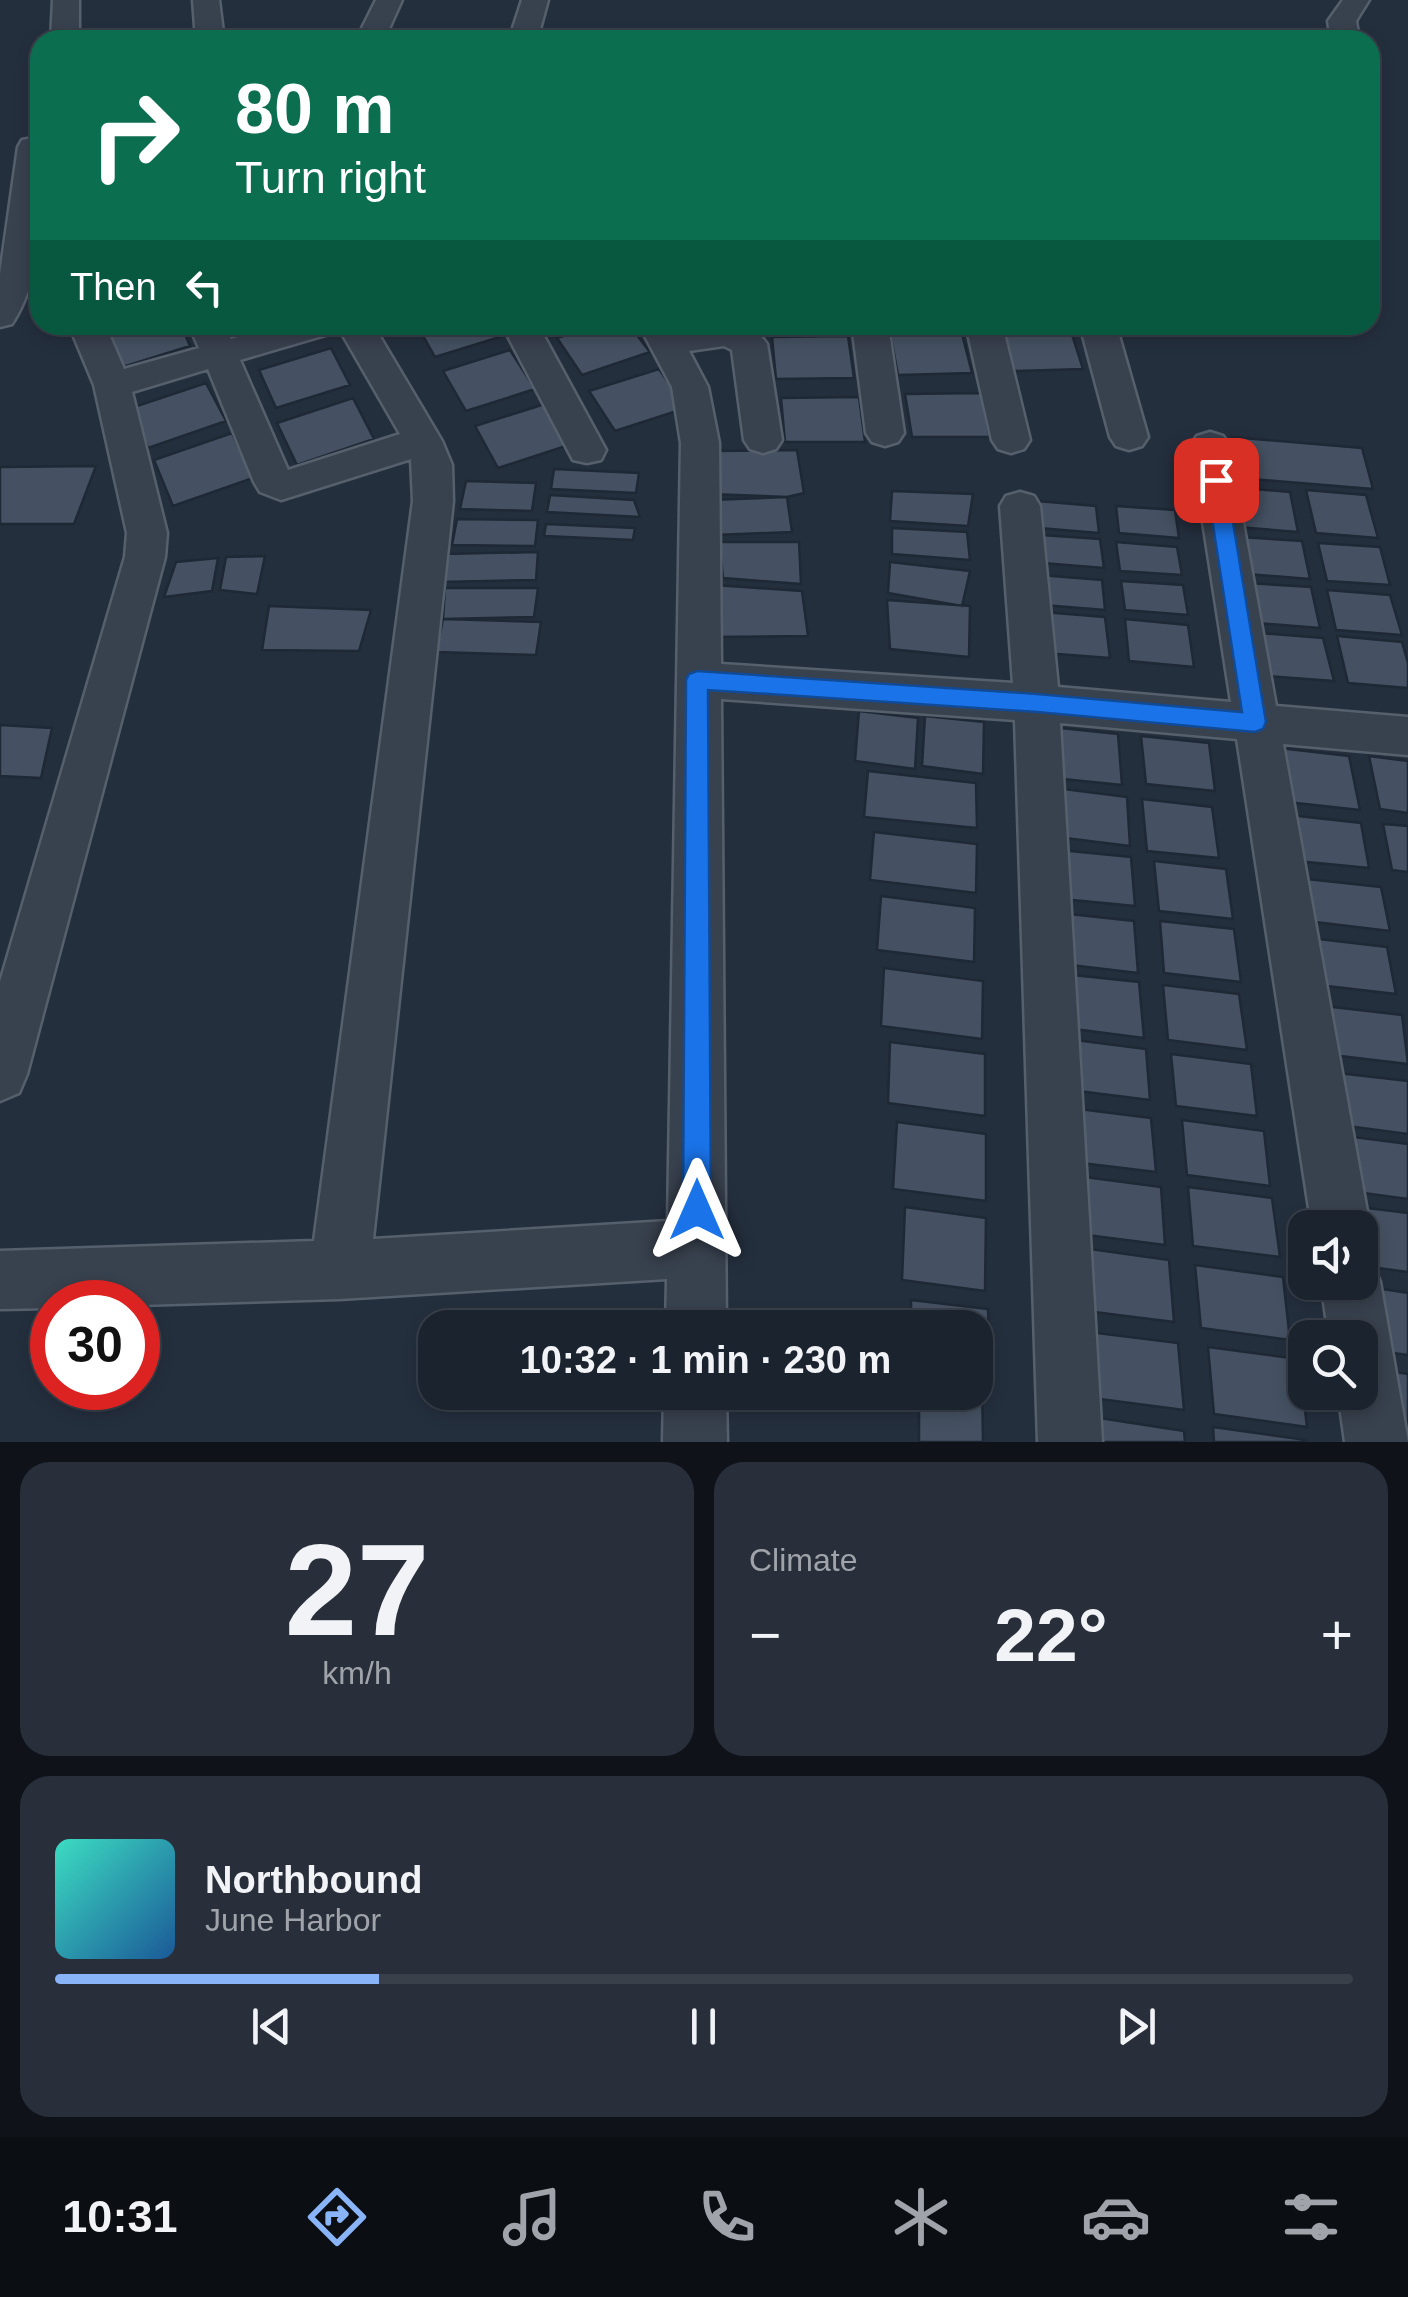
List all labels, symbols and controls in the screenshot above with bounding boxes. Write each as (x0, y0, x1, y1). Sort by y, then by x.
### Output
icon: right (70, 70, 200, 200)
text: 80 m (235, 70, 395, 148)
text: Turn right (235, 152, 426, 203)
icon: left (177, 260, 232, 315)
text: Then (70, 266, 157, 308)
pin (1174, 438, 1259, 523)
icon: arrive (1189, 453, 1244, 508)
position arrow (645, 1158, 749, 1262)
map controls (1288, 1210, 1378, 1410)
button: sound (1288, 1210, 1378, 1300)
speed limit sign: 30 (30, 1280, 160, 1410)
button: search (1288, 1320, 1378, 1410)
text: 10:32 · 1 min · 230 m (520, 1339, 891, 1381)
text: 27 (285, 1517, 429, 1663)
text: Climate (749, 1542, 857, 1578)
text: 22° (994, 1593, 1108, 1677)
text: − (749, 1604, 781, 1666)
text: + (1321, 1604, 1353, 1666)
text: km/h (322, 1655, 392, 1691)
text: Northbound (205, 1859, 422, 1901)
text: June Harbor (205, 1902, 381, 1938)
icon: previous (244, 1999, 299, 2054)
icon: pause (676, 1999, 731, 2054)
icon: next (1109, 1999, 1164, 2054)
icon: directions (302, 2182, 372, 2252)
icon: music (497, 2182, 567, 2252)
icon: phone (692, 2182, 762, 2252)
icon: climate (886, 2182, 956, 2252)
icon: car (1081, 2182, 1151, 2252)
icon: filters (1276, 2182, 1346, 2252)
text: 10:31 (62, 2191, 177, 2242)

